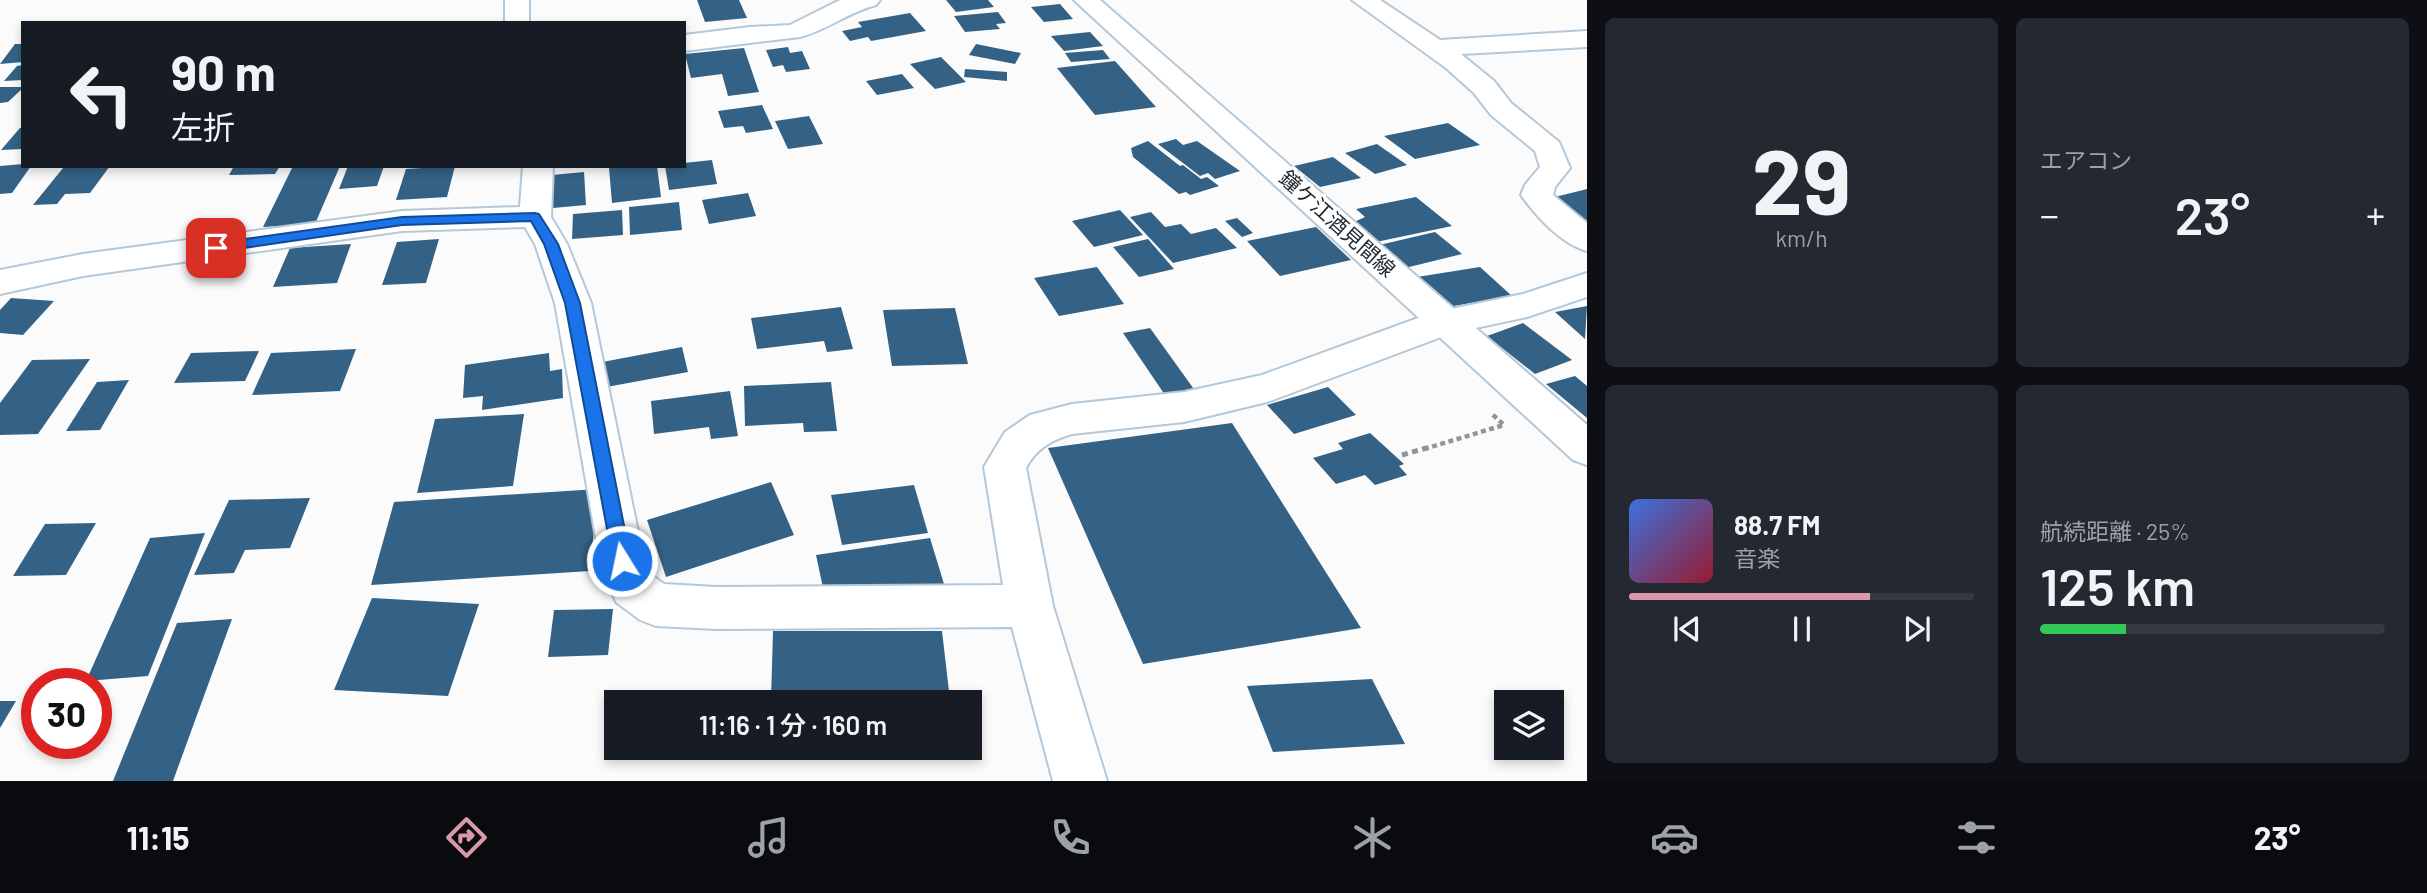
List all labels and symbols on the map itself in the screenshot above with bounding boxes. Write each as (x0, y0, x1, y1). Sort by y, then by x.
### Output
street label: 鐘ケ江酒見間線 (1275, 164, 1401, 281)
pin (186, 218, 246, 278)
position arrow (585, 524, 659, 598)
speed limit sign: 30 (21, 668, 112, 759)

